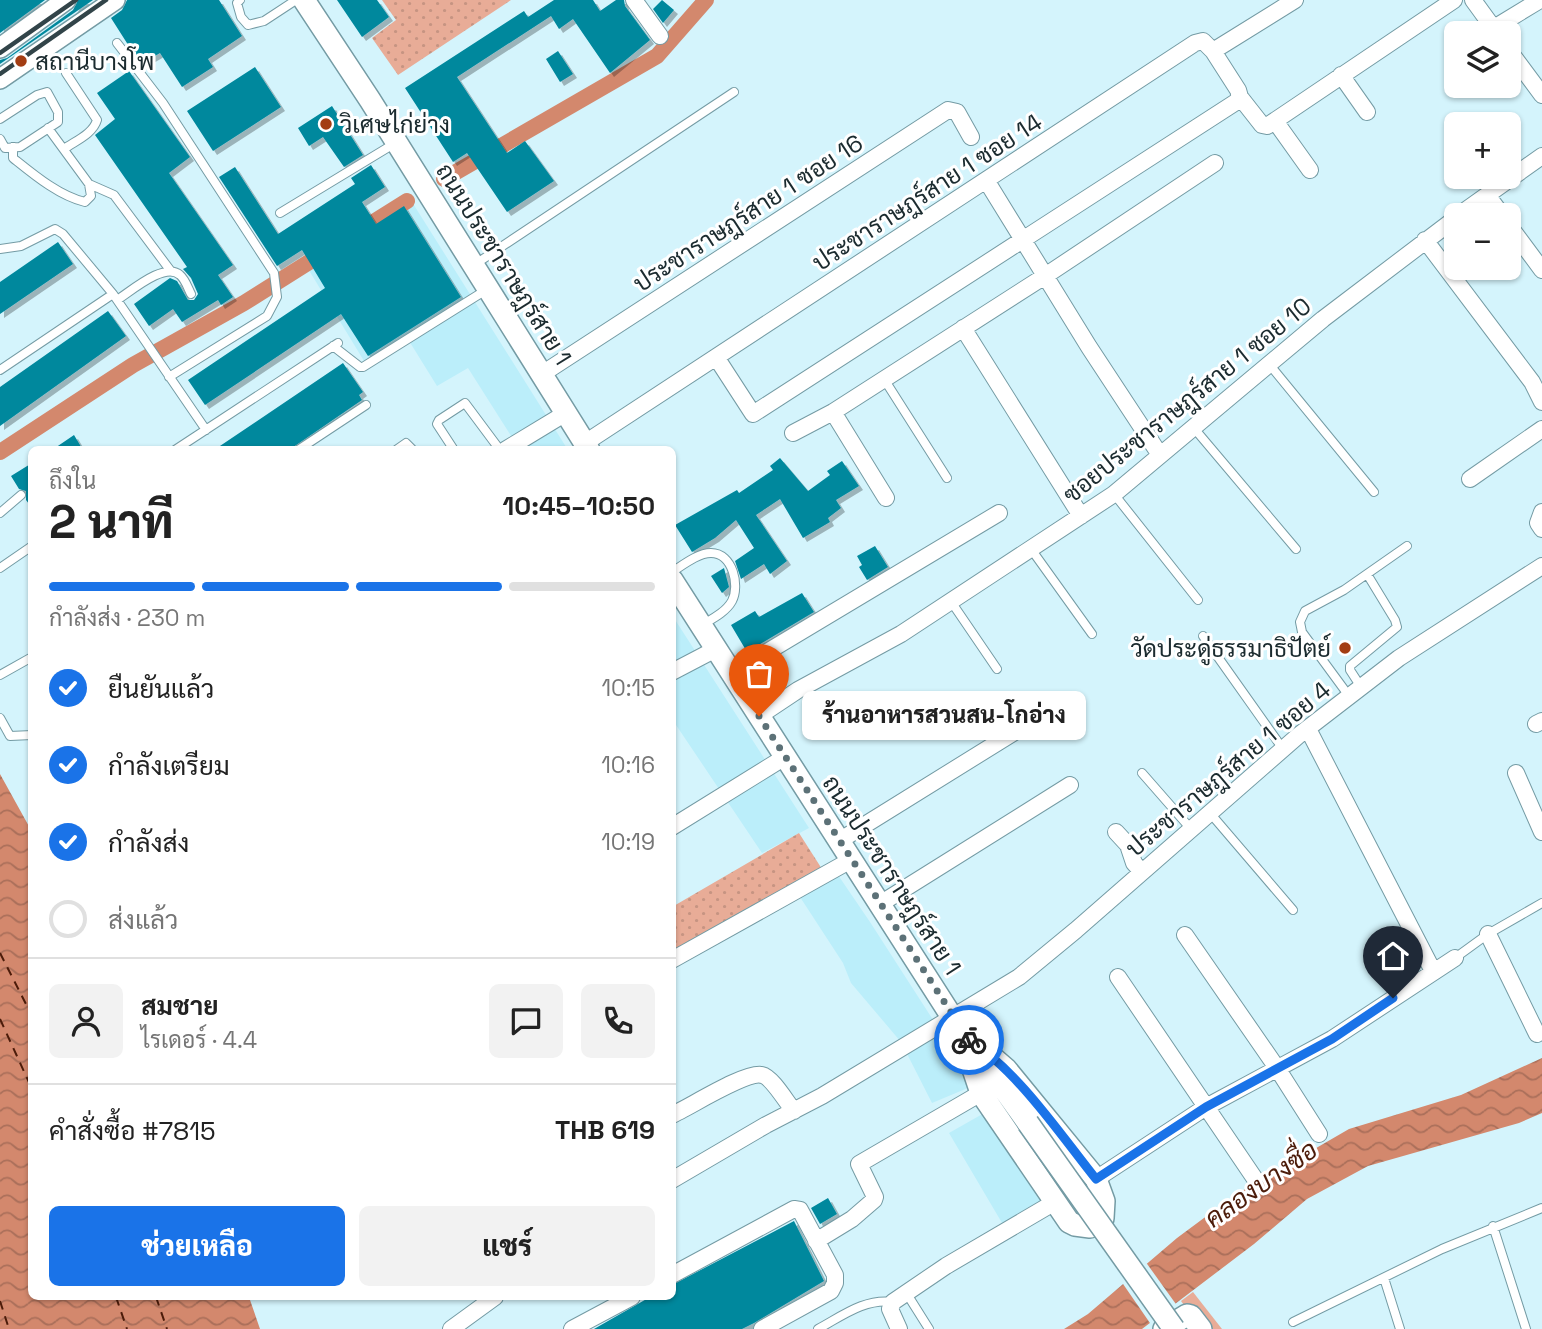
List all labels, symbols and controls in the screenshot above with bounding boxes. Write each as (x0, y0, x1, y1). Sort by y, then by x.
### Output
map controls (1444, 21, 1521, 280)
button: layers (1444, 21, 1521, 98)
place label: สถานีบางโพ (35, 46, 154, 77)
marker: สถานีบางโพ (13, 53, 29, 69)
street label: ประชาราษฎร์สาย 1 ซอย 14 (806, 106, 1048, 279)
place label: วิเศษไก่ย่าง (339, 109, 450, 140)
button: + (1444, 112, 1521, 189)
marker: วิเศษไก่ย่าง (318, 116, 334, 132)
street label: ประชาราษฎร์สาย 1 ซอย 16 (627, 127, 869, 300)
street label: ถนนประชาราษฎร์สาย 1 (428, 157, 579, 371)
button: − (1444, 203, 1521, 280)
street label: ซอยประชาราษฎร์สาย 1 ซอย 10 (1057, 290, 1318, 511)
text: ถึงใน (49, 466, 96, 496)
text: 10:45–10:50 (503, 489, 655, 523)
text: 2 นาที (49, 493, 173, 551)
text: กำลังส่ง · 230 m (49, 603, 205, 633)
place label: วัดประดู่ธรรมาธิปัตย์ (1131, 633, 1331, 666)
marker: วัดประดู่ธรรมาธิปัตย์ (1337, 640, 1353, 656)
pin (729, 644, 789, 716)
icon: bag (740, 655, 778, 693)
icon: check (49, 669, 87, 707)
text: ยืนยันแล้ว (108, 672, 214, 706)
text: 10:15 (601, 673, 655, 703)
street label: ประชาราษฎร์สาย 1 ซอย 4 (1119, 674, 1337, 864)
callout: ร้านอาหารสวนสน-โกอ่าง (801, 692, 1084, 740)
text: ร้านอาหารสวนสน-โกอ่าง (822, 700, 1066, 730)
icon: check (49, 746, 87, 784)
text: กำลังเตรียม (108, 749, 230, 783)
text: 10:16 (601, 750, 655, 780)
street label: ถนนประชาราษฎร์สาย 1 (815, 769, 968, 981)
icon: check (49, 823, 87, 861)
text: กำลังส่ง (108, 826, 189, 860)
text: 10:19 (601, 827, 655, 857)
text: ส่งแล้ว (108, 903, 178, 937)
pin (1363, 926, 1423, 998)
icon: home (1374, 937, 1412, 975)
button: person (49, 984, 123, 1058)
button: chat (489, 984, 563, 1058)
button: phone (581, 984, 655, 1058)
text: สมชาย (141, 989, 218, 1023)
courier (934, 1005, 1004, 1075)
icon: bike (950, 1021, 988, 1059)
text: ไรเดอร์ · 4.4 (141, 1025, 257, 1055)
text: THB 619 (555, 1113, 655, 1147)
text: คำสั่งซื้อ #7815 (49, 1114, 216, 1148)
water label: คลองบางซื่อ (1195, 1129, 1324, 1235)
button: ช่วยเหลือ (49, 1206, 345, 1286)
button: แชร์ (359, 1206, 655, 1286)

